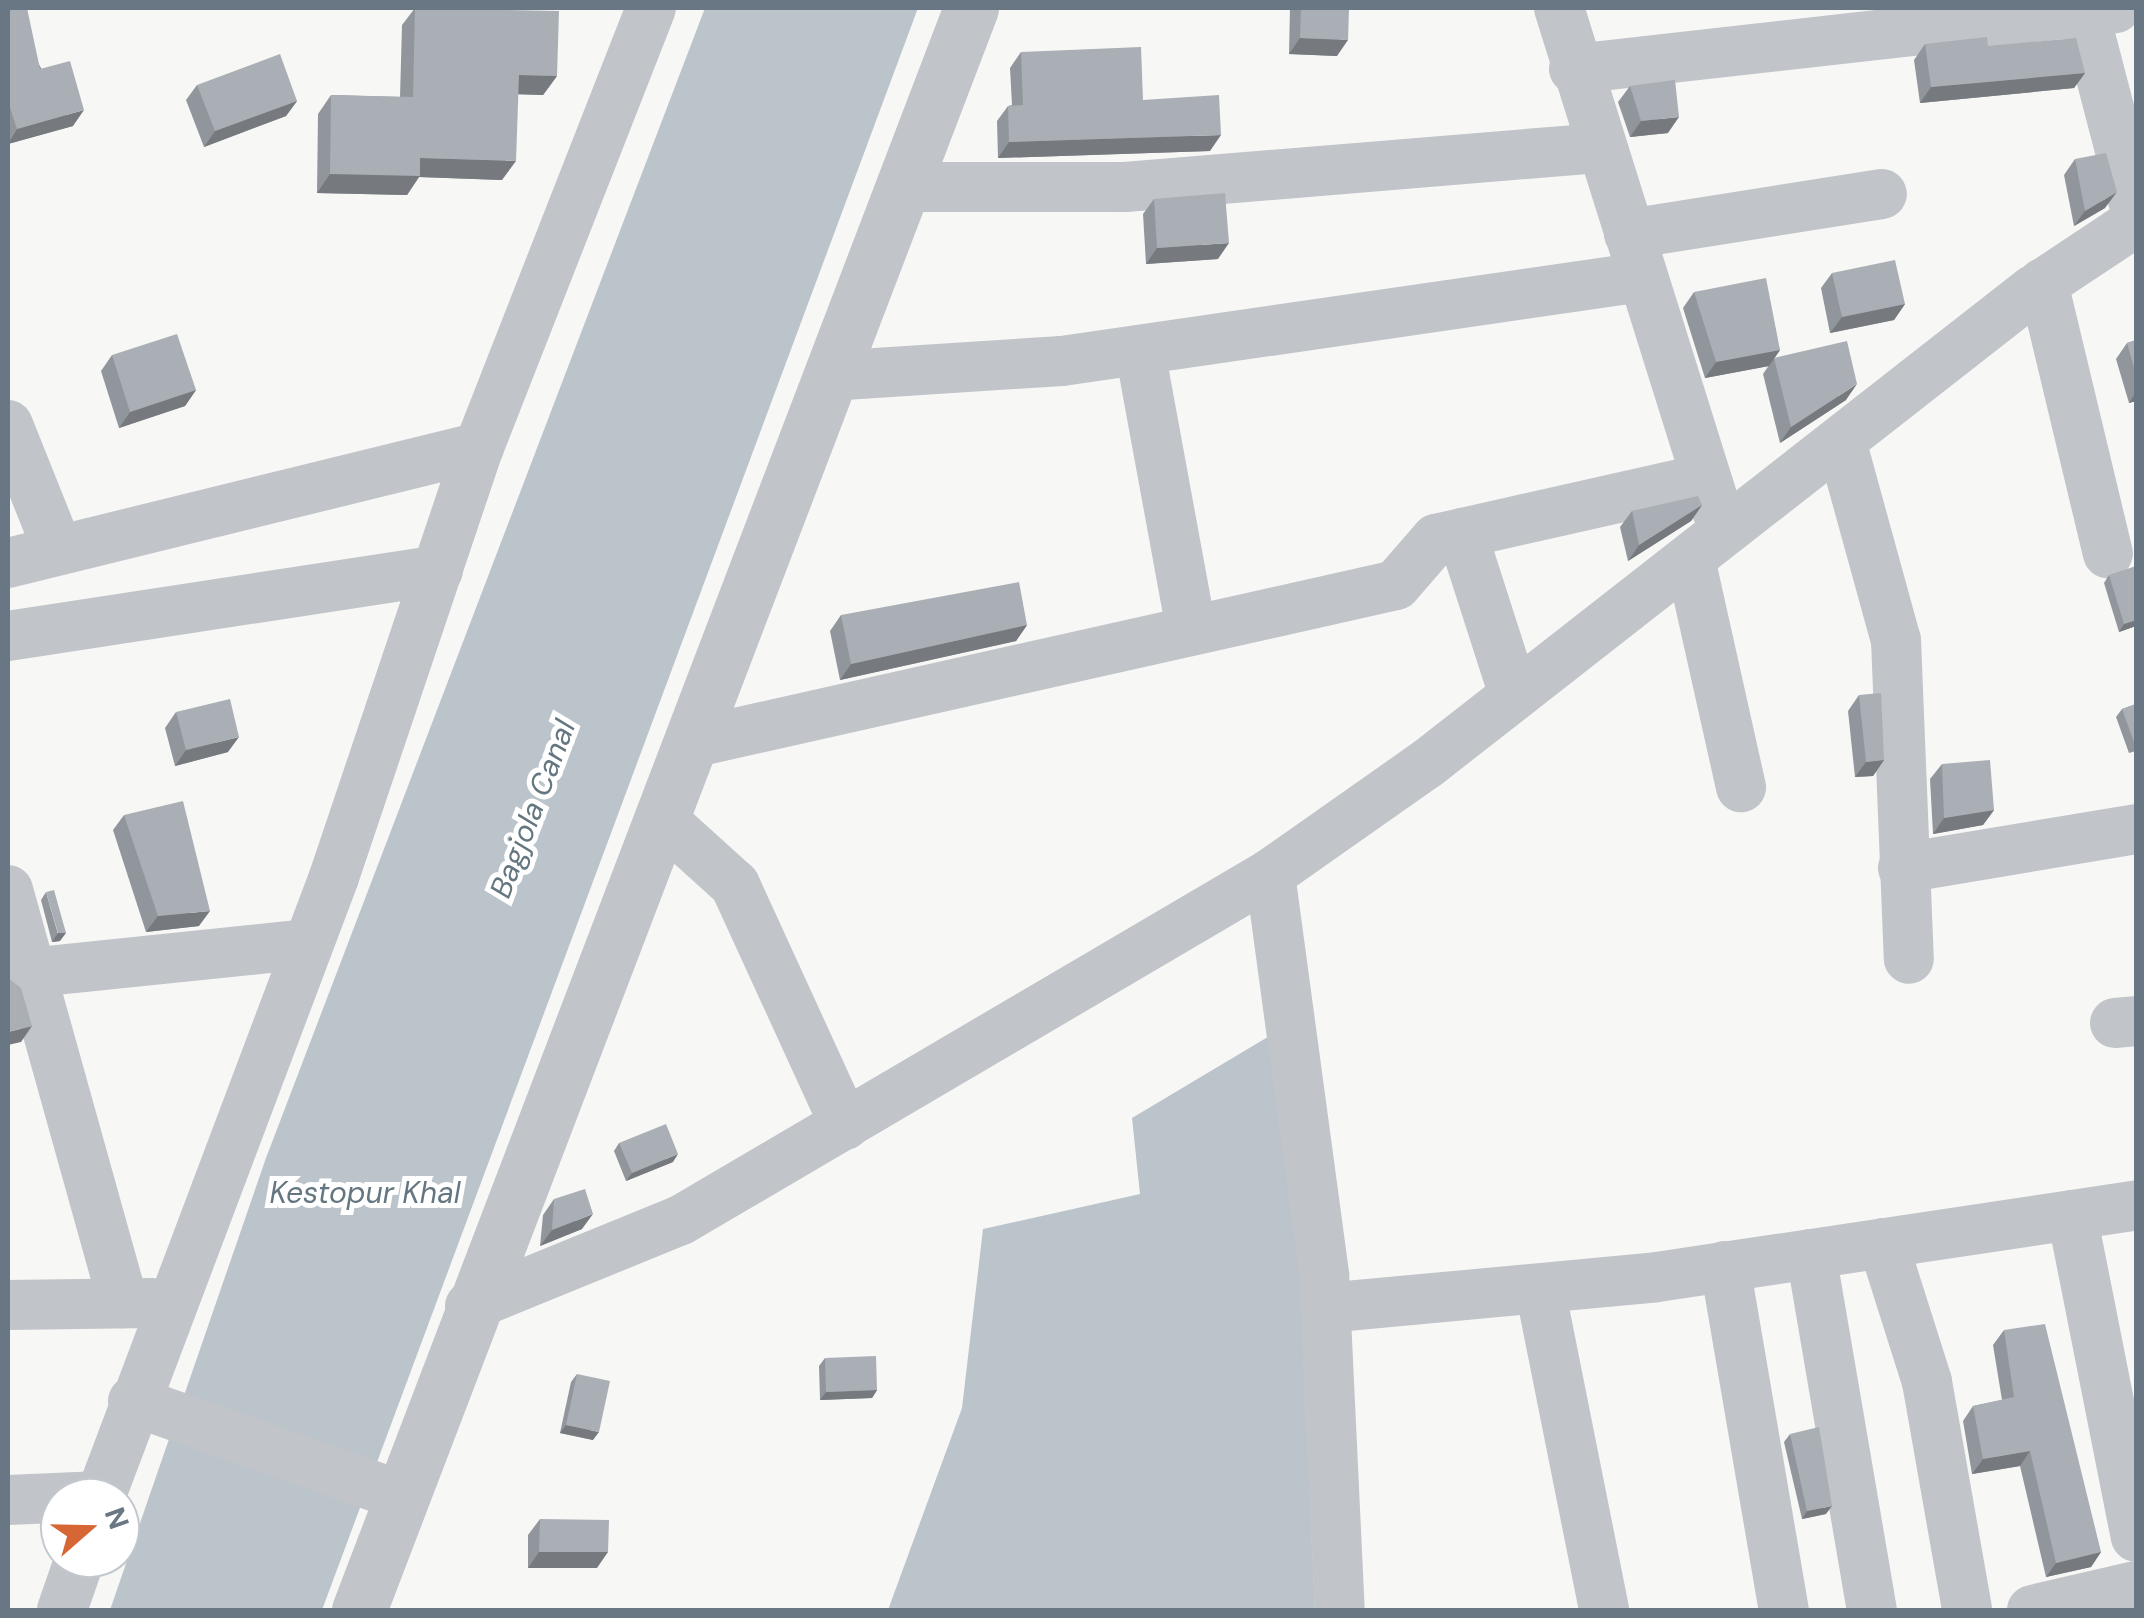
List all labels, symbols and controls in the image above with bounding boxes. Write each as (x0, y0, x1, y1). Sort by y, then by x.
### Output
water label: Bagjola Canal (483, 715, 583, 903)
water label: Kestopur Khal (270, 1175, 460, 1211)
north arrow (40, 1478, 140, 1578)
text: N (96, 1502, 138, 1534)

